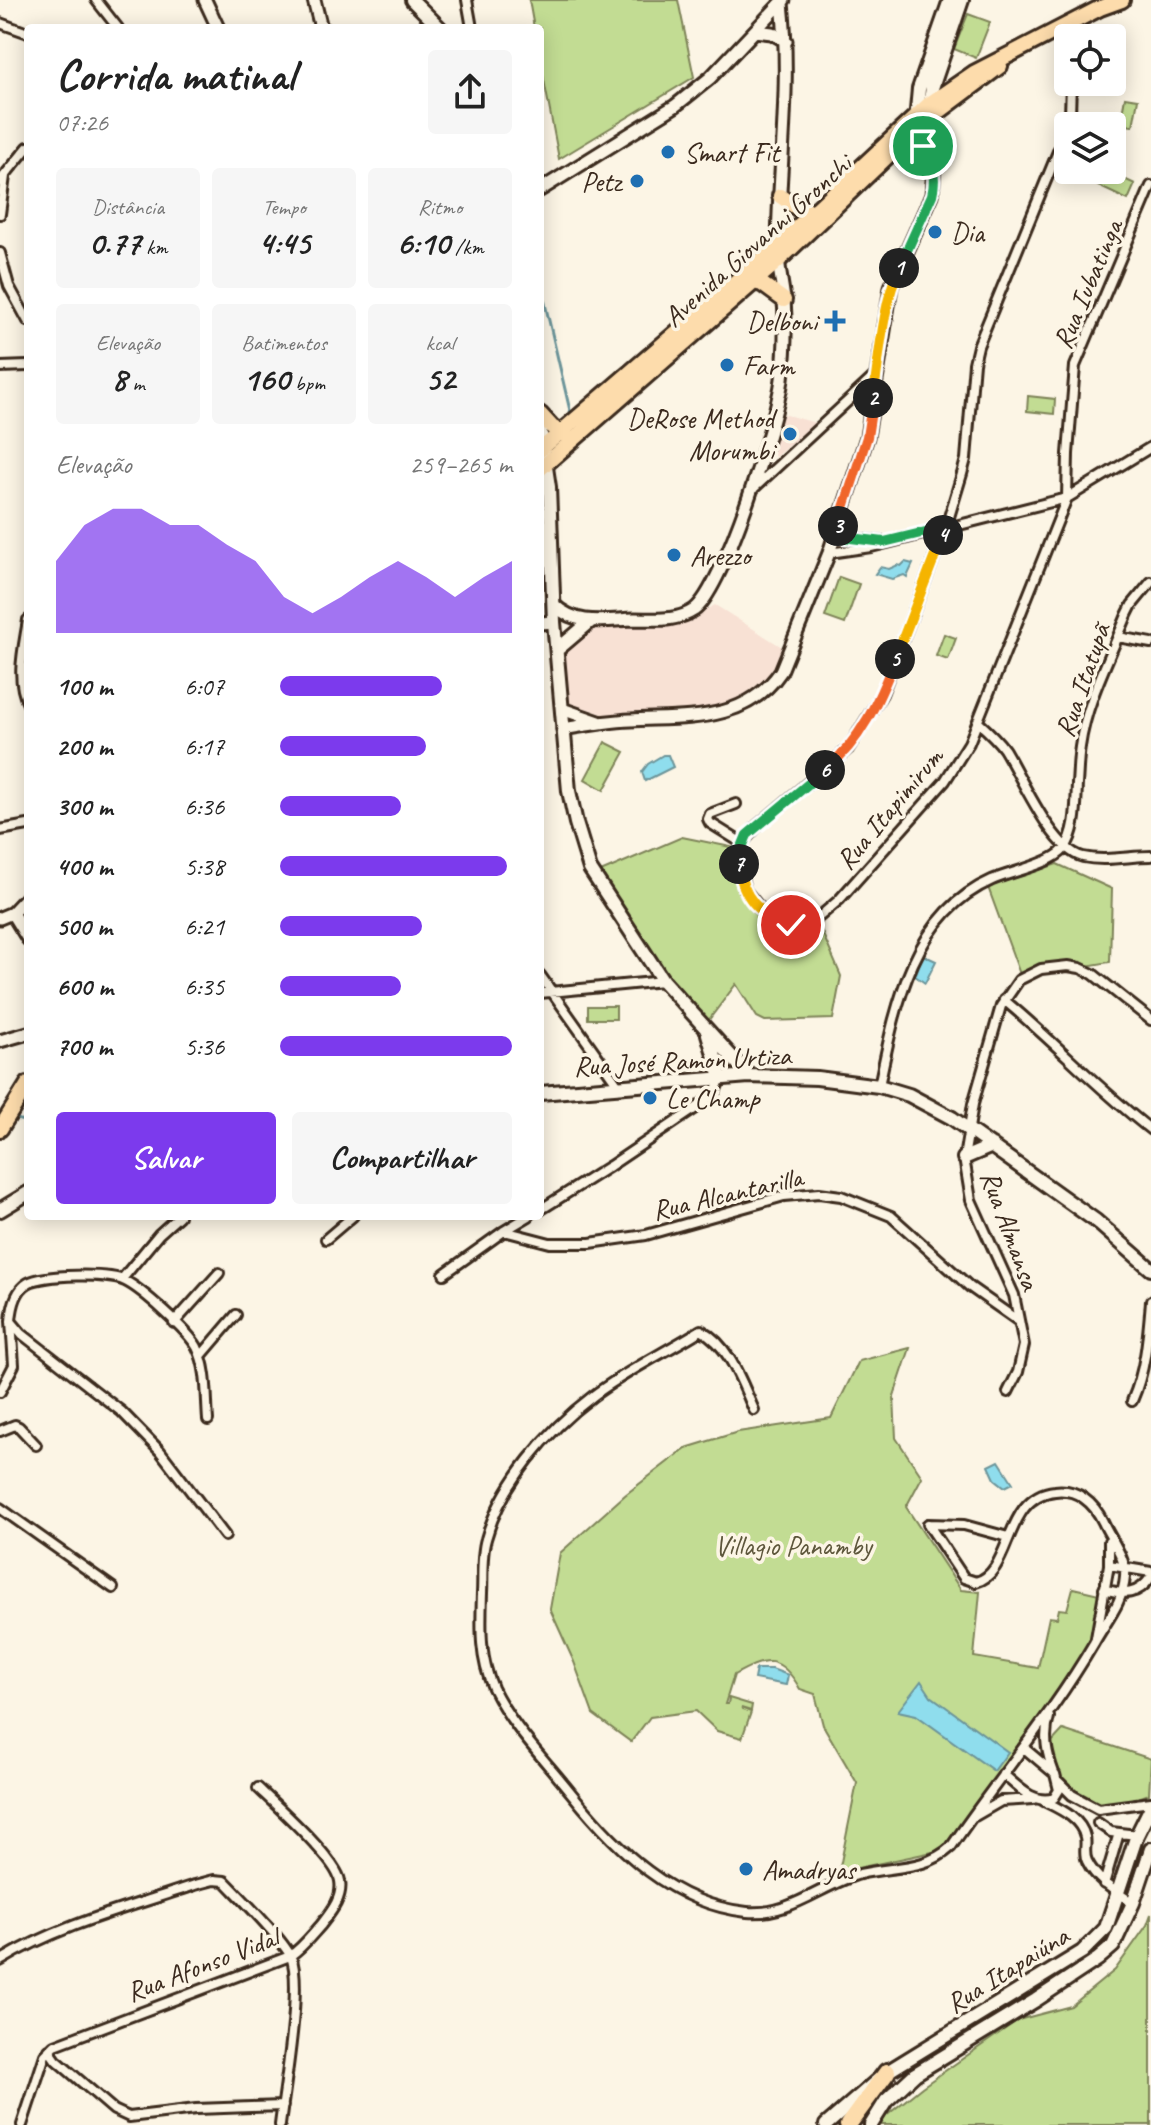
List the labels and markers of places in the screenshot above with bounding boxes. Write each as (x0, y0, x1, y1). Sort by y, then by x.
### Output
pin (889, 112, 957, 180)
place label: Smart Fit (684, 135, 782, 170)
marker: Smart Fit (659, 143, 677, 161)
place label: Petz (581, 164, 623, 199)
marker: Petz (628, 172, 646, 190)
place label: Dia (951, 215, 986, 250)
marker: Dia (926, 223, 944, 241)
pin: 1 (879, 248, 919, 288)
place label: Delboni (747, 304, 821, 339)
marker: Delboni (824, 310, 846, 332)
place label: Farm (743, 348, 796, 383)
marker: Farm (718, 356, 736, 374)
pin: 2 (853, 378, 893, 418)
place label: DeRose Method Morumbi (627, 401, 778, 468)
marker: DeRose Method Morumbi (781, 425, 799, 443)
pin: 3 (818, 506, 858, 546)
pin: 4 (923, 515, 963, 555)
place label: Arezzo (690, 538, 754, 573)
marker: Arezzo (665, 546, 683, 564)
pin: 5 (875, 639, 915, 679)
pin: 6 (805, 750, 845, 790)
pin: 7 (719, 844, 759, 884)
pin (757, 891, 825, 959)
place label: Le Champ (666, 1081, 762, 1116)
marker: Le Champ (641, 1089, 659, 1107)
place label: Amadryas (762, 1852, 858, 1887)
marker: Amadryas (737, 1860, 755, 1878)

